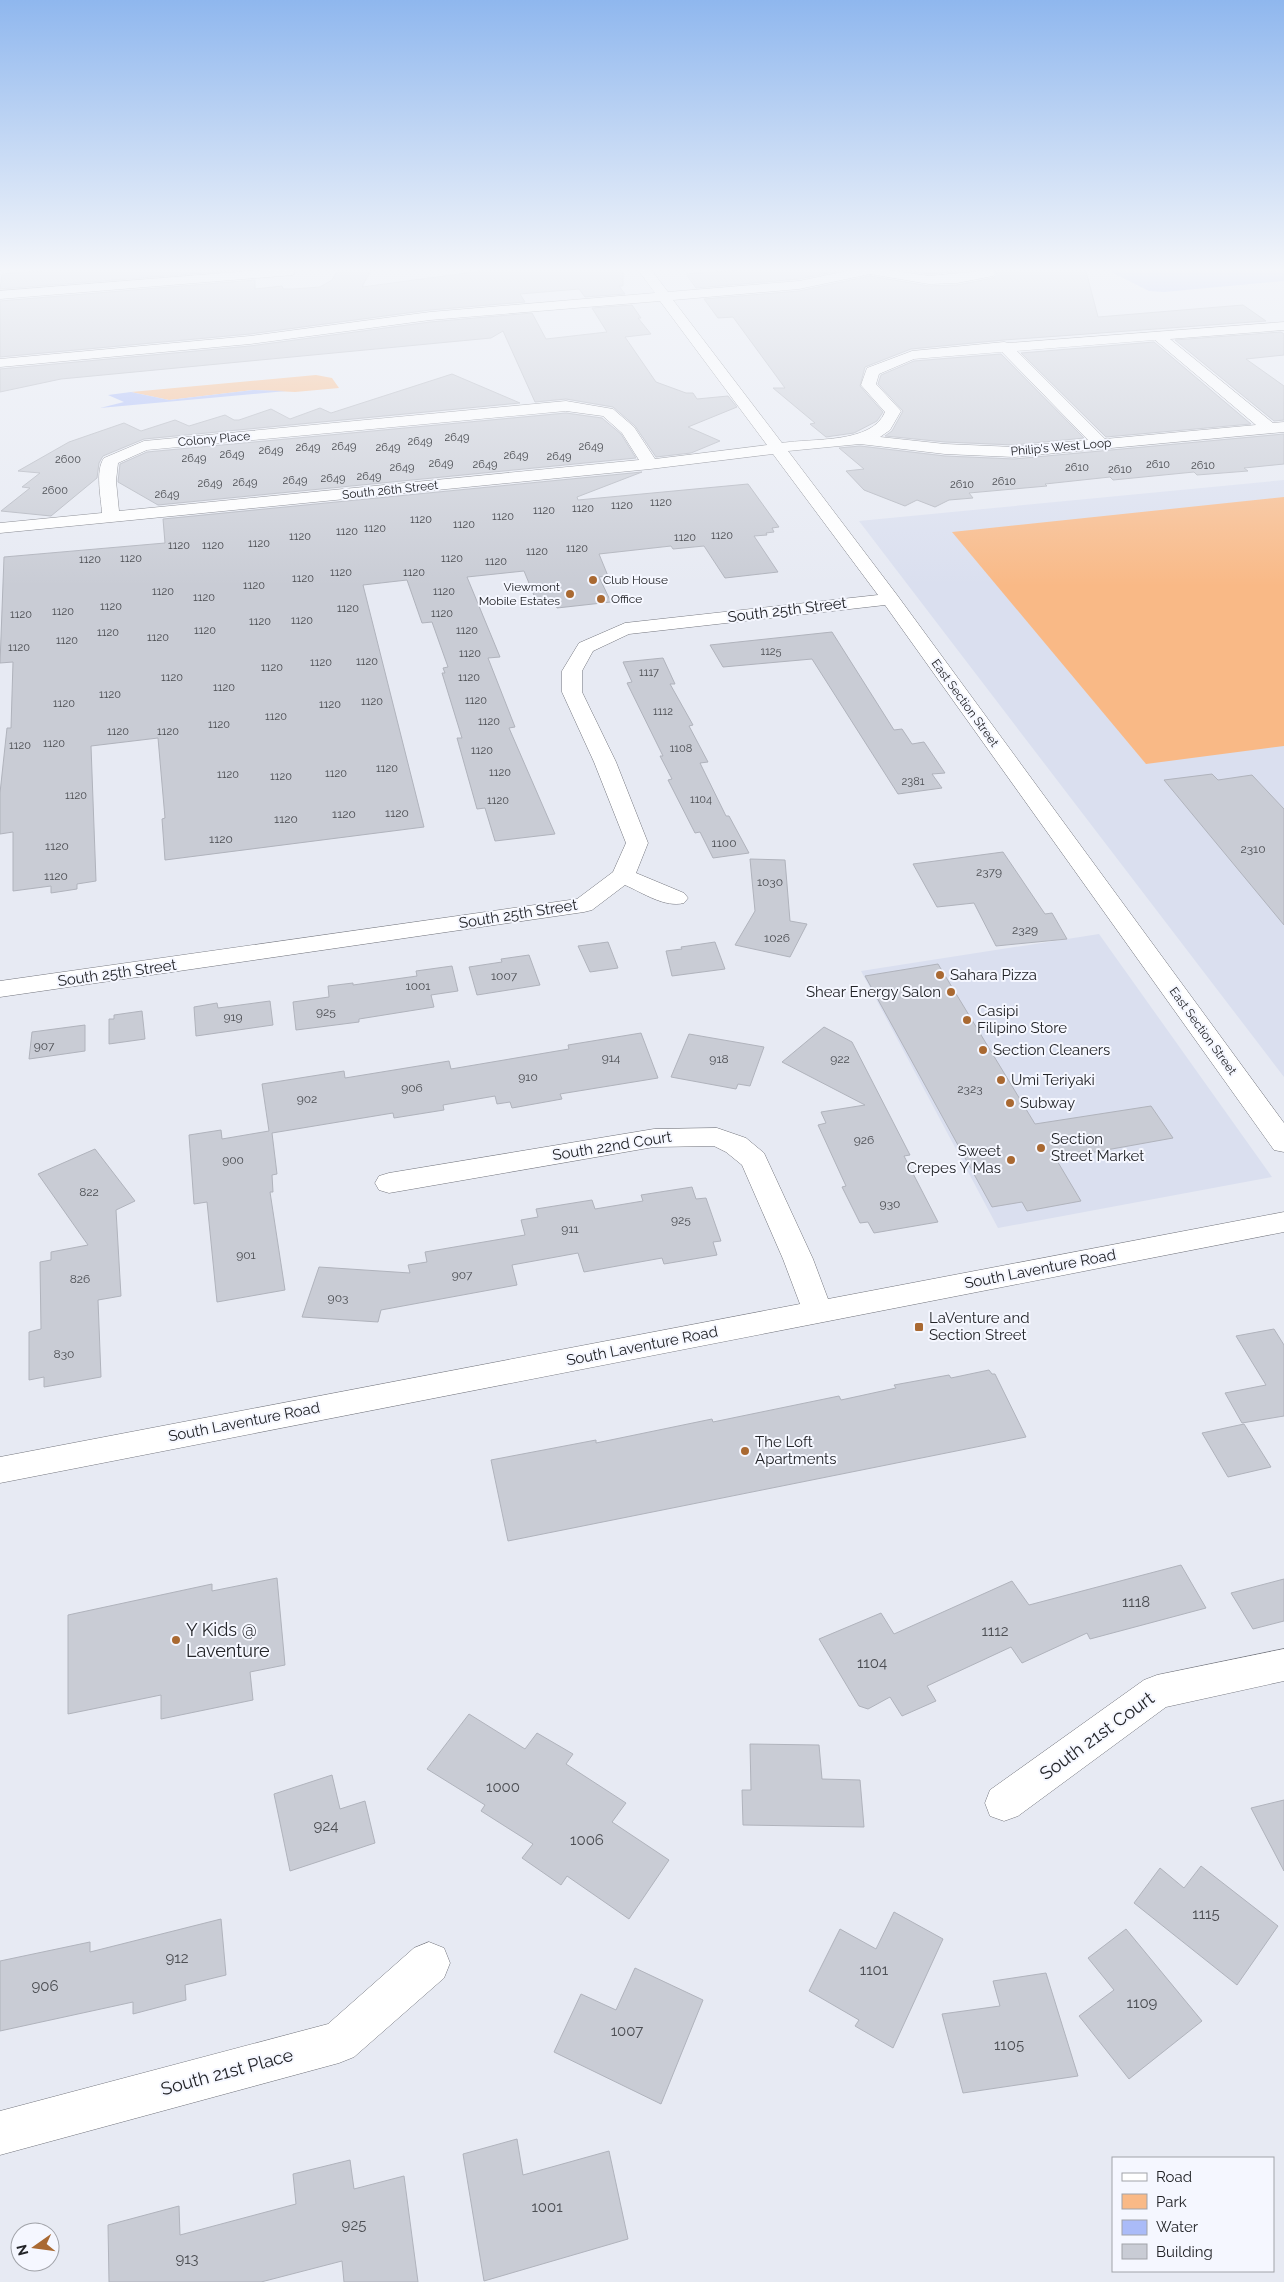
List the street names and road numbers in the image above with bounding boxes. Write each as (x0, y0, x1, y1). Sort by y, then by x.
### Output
street label: Colony Place (177, 429, 251, 449)
street label: Philip's West Loop (1010, 436, 1112, 458)
street label: South 26th Street (341, 478, 439, 502)
street label: South 25th Street (726, 594, 848, 626)
street label: East Section Street (929, 657, 1001, 749)
street label: South 25th Street (457, 896, 579, 932)
street label: South 25th Street (56, 956, 178, 990)
street label: East Section Street (1167, 985, 1239, 1077)
street label: South 22nd Court (551, 1128, 673, 1164)
street label: South Laventure Road (963, 1245, 1117, 1293)
street label: South Laventure Road (565, 1322, 719, 1370)
street label: South Laventure Road (167, 1398, 321, 1446)
street label: South 21st Court (1036, 1687, 1158, 1784)
street label: South 21st Place (158, 2044, 296, 2099)

